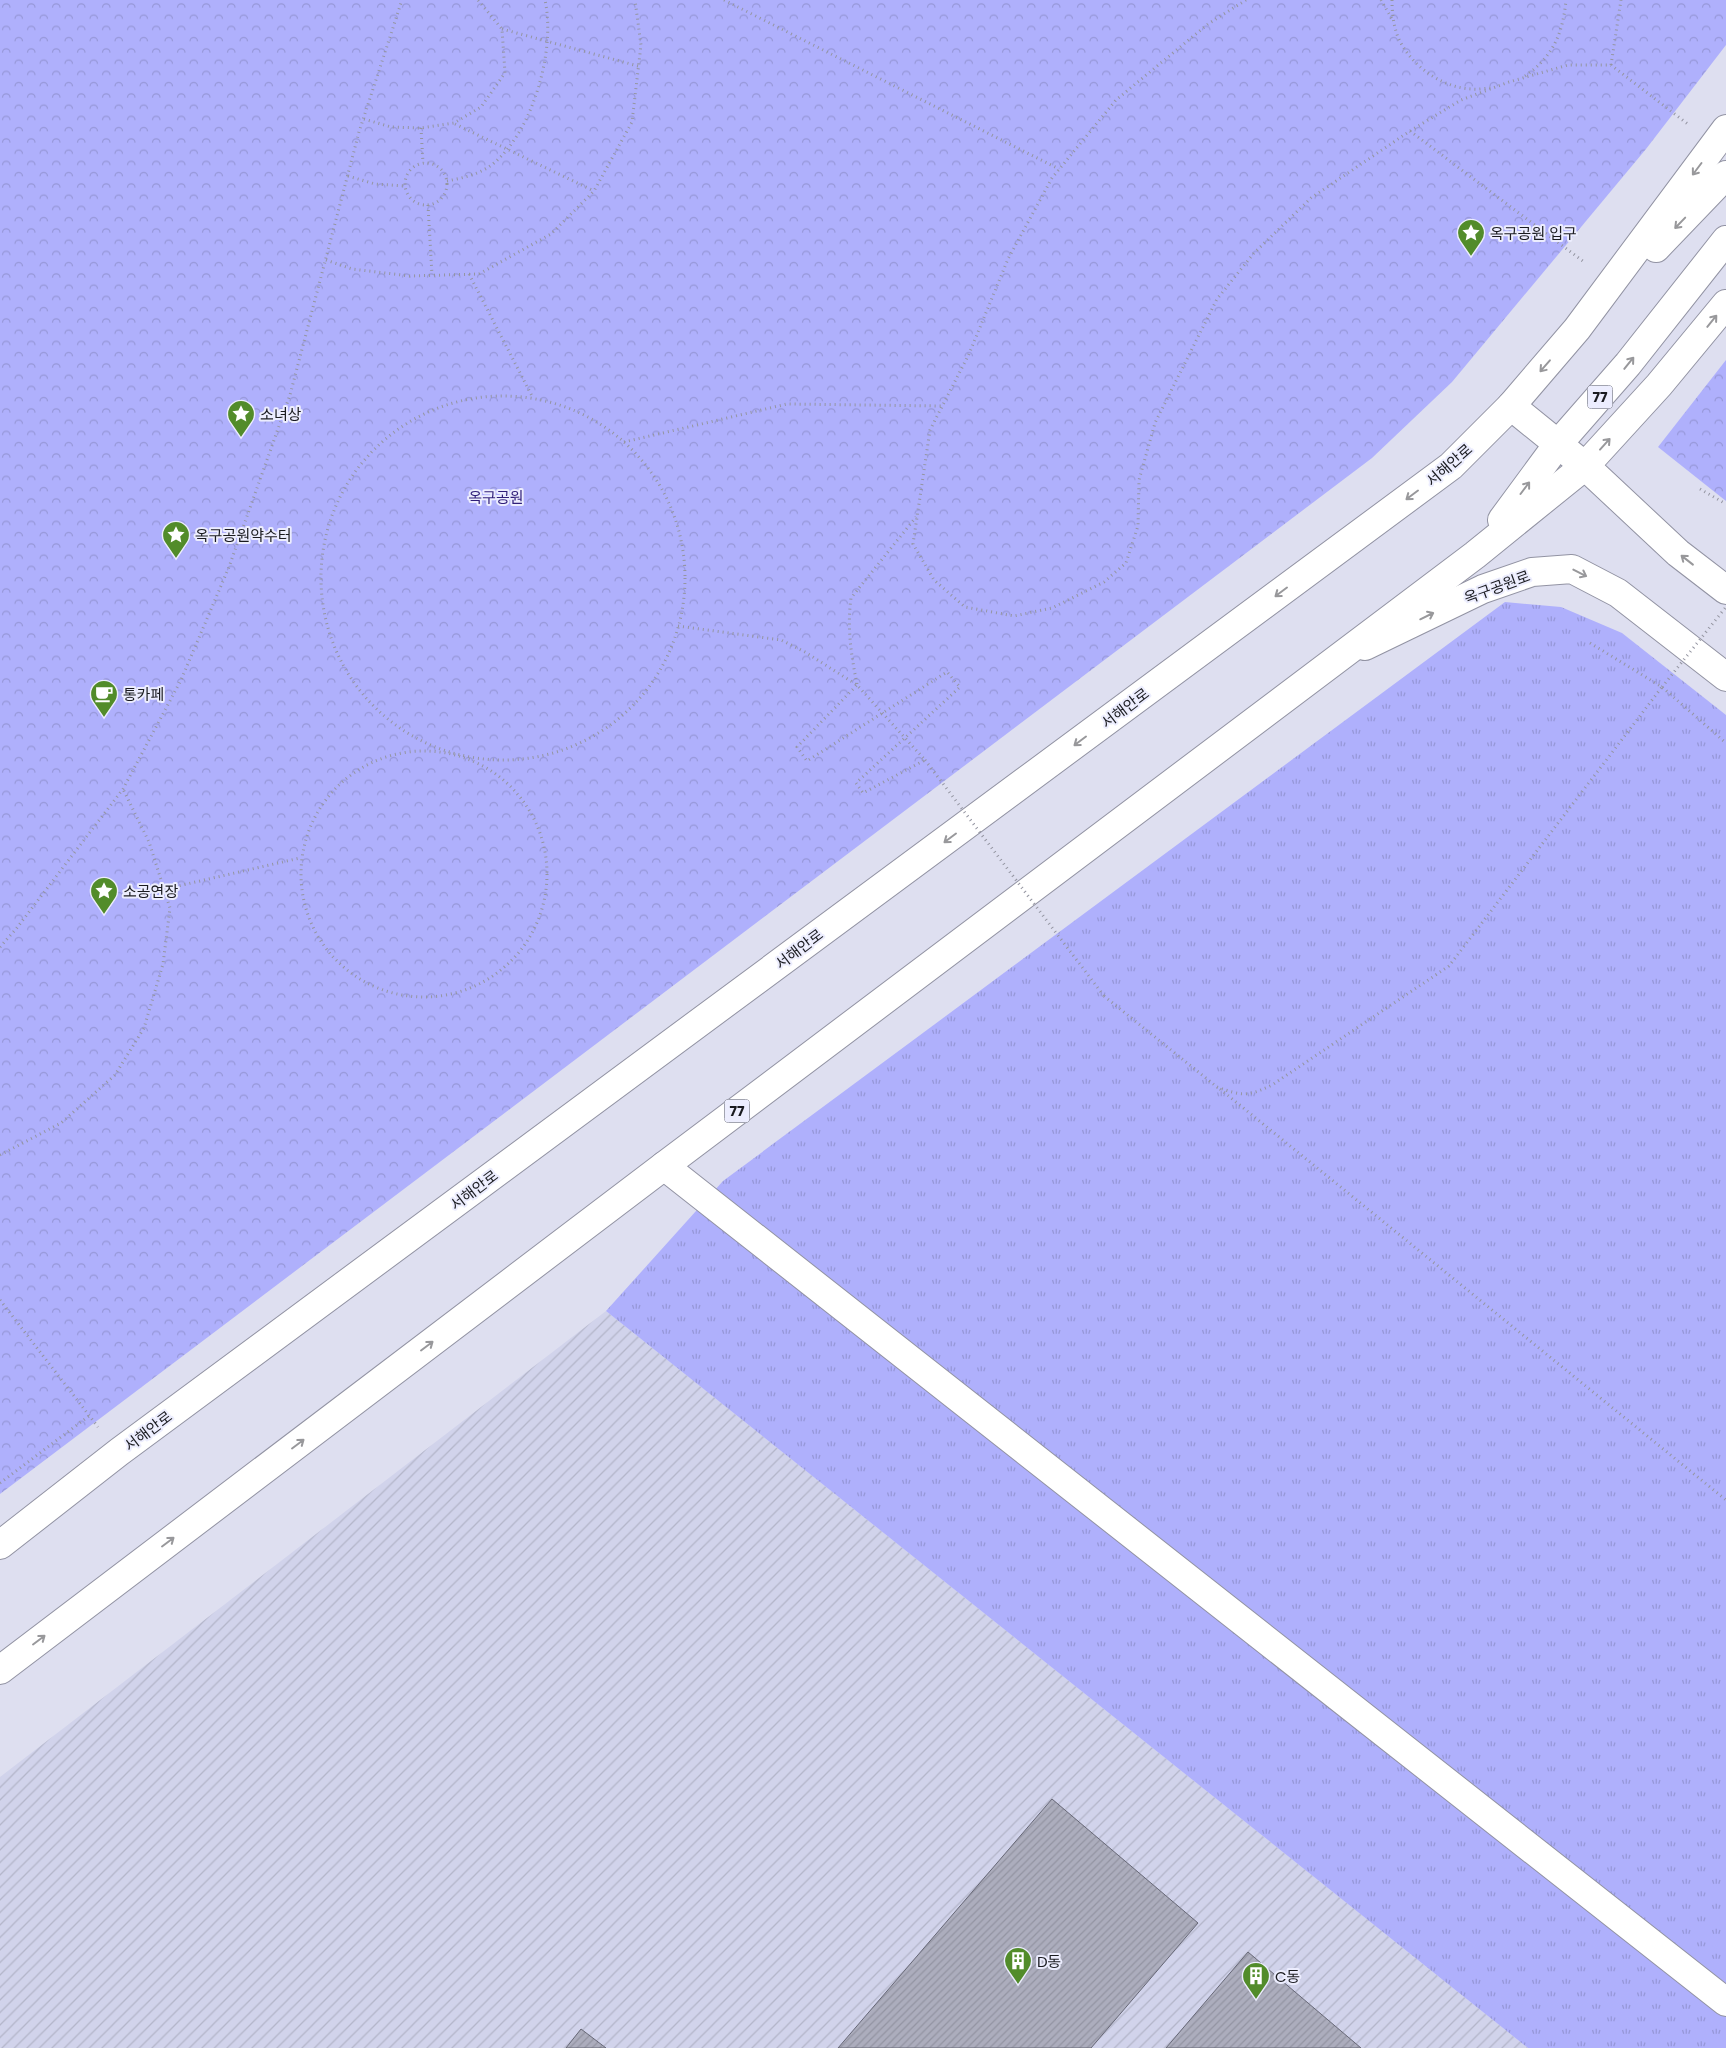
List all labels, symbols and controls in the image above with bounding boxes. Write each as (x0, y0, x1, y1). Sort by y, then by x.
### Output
one-way arrow (1692, 162, 1702, 176)
one-way arrow (1674, 217, 1686, 229)
place icon: 옥구공원 입구 (1456, 218, 1486, 257)
place label: 옥구공원 입구 (1490, 223, 1577, 244)
one-way arrow (1706, 315, 1717, 328)
one-way arrow (1623, 357, 1634, 370)
one-way arrow (1540, 359, 1551, 372)
road number: 77 (1588, 386, 1612, 408)
place icon: 소녀상 (226, 399, 256, 438)
place label: 소녀상 (260, 404, 302, 425)
one-way arrow (1599, 437, 1611, 450)
street label: 서해안로 (1421, 439, 1477, 491)
one-way arrow (1520, 482, 1531, 495)
park label: 옥구공원 (468, 487, 524, 508)
one-way arrow (1405, 490, 1419, 500)
place icon: 옥구공원약수터 (161, 520, 191, 559)
place label: 옥구공원약수터 (195, 525, 292, 546)
one-way arrow (1681, 554, 1694, 565)
street label: 옥구공원로 (1461, 565, 1533, 609)
one-way arrow (1572, 569, 1587, 578)
one-way arrow (1274, 587, 1288, 597)
one-way arrow (1419, 611, 1434, 620)
cafe icon: 통카페 (89, 679, 119, 718)
street label: 서해안로 (1097, 683, 1153, 733)
place label: 통카페 (123, 684, 164, 705)
one-way arrow (1073, 736, 1087, 746)
one-way arrow (943, 832, 957, 843)
place icon: 소공연장 (89, 876, 119, 915)
place label: 소공연장 (123, 881, 178, 902)
street label: 서해안로 (771, 924, 827, 974)
road number: 77 (724, 1100, 750, 1122)
street label: 서해안로 (446, 1165, 502, 1215)
one-way arrow (420, 1340, 433, 1351)
street label: 서해안로 (120, 1406, 176, 1456)
one-way arrow (291, 1438, 304, 1449)
one-way arrow (161, 1537, 175, 1547)
one-way arrow (32, 1635, 45, 1646)
building icon: D동 (1003, 1946, 1033, 1985)
place label: D동 (1037, 1951, 1061, 1972)
building icon: C동 (1241, 1961, 1271, 2000)
place label: C동 (1275, 1966, 1300, 1987)

